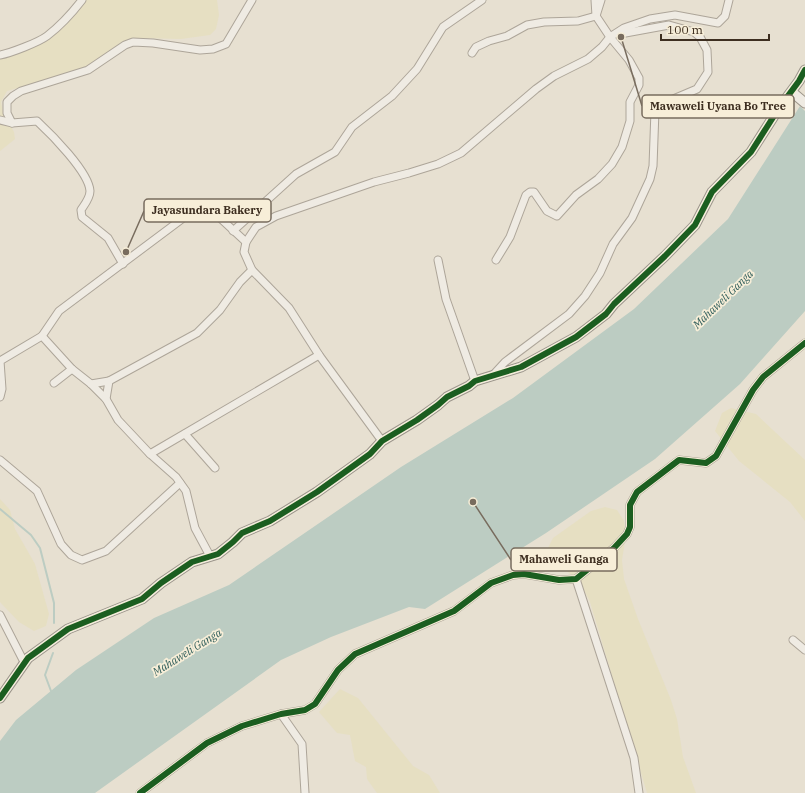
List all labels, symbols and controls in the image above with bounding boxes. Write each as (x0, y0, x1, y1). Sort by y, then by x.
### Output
scale bar (661, 16, 769, 42)
text: 100 m (667, 22, 703, 37)
callout: Mawaweli Uyana Bo Tree (642, 95, 794, 118)
text: Mawaweli Uyana Bo Tree (650, 99, 786, 113)
callout: Jayasundara Bakery (144, 199, 271, 222)
text: Jayasundara Bakery (152, 203, 263, 217)
water label: Mahaweli Ganga (689, 267, 756, 332)
callout: Mahaweli Ganga (511, 548, 617, 571)
text: Mahaweli Ganga (519, 552, 609, 566)
water label: Mahaweli Ganga (149, 625, 224, 679)

